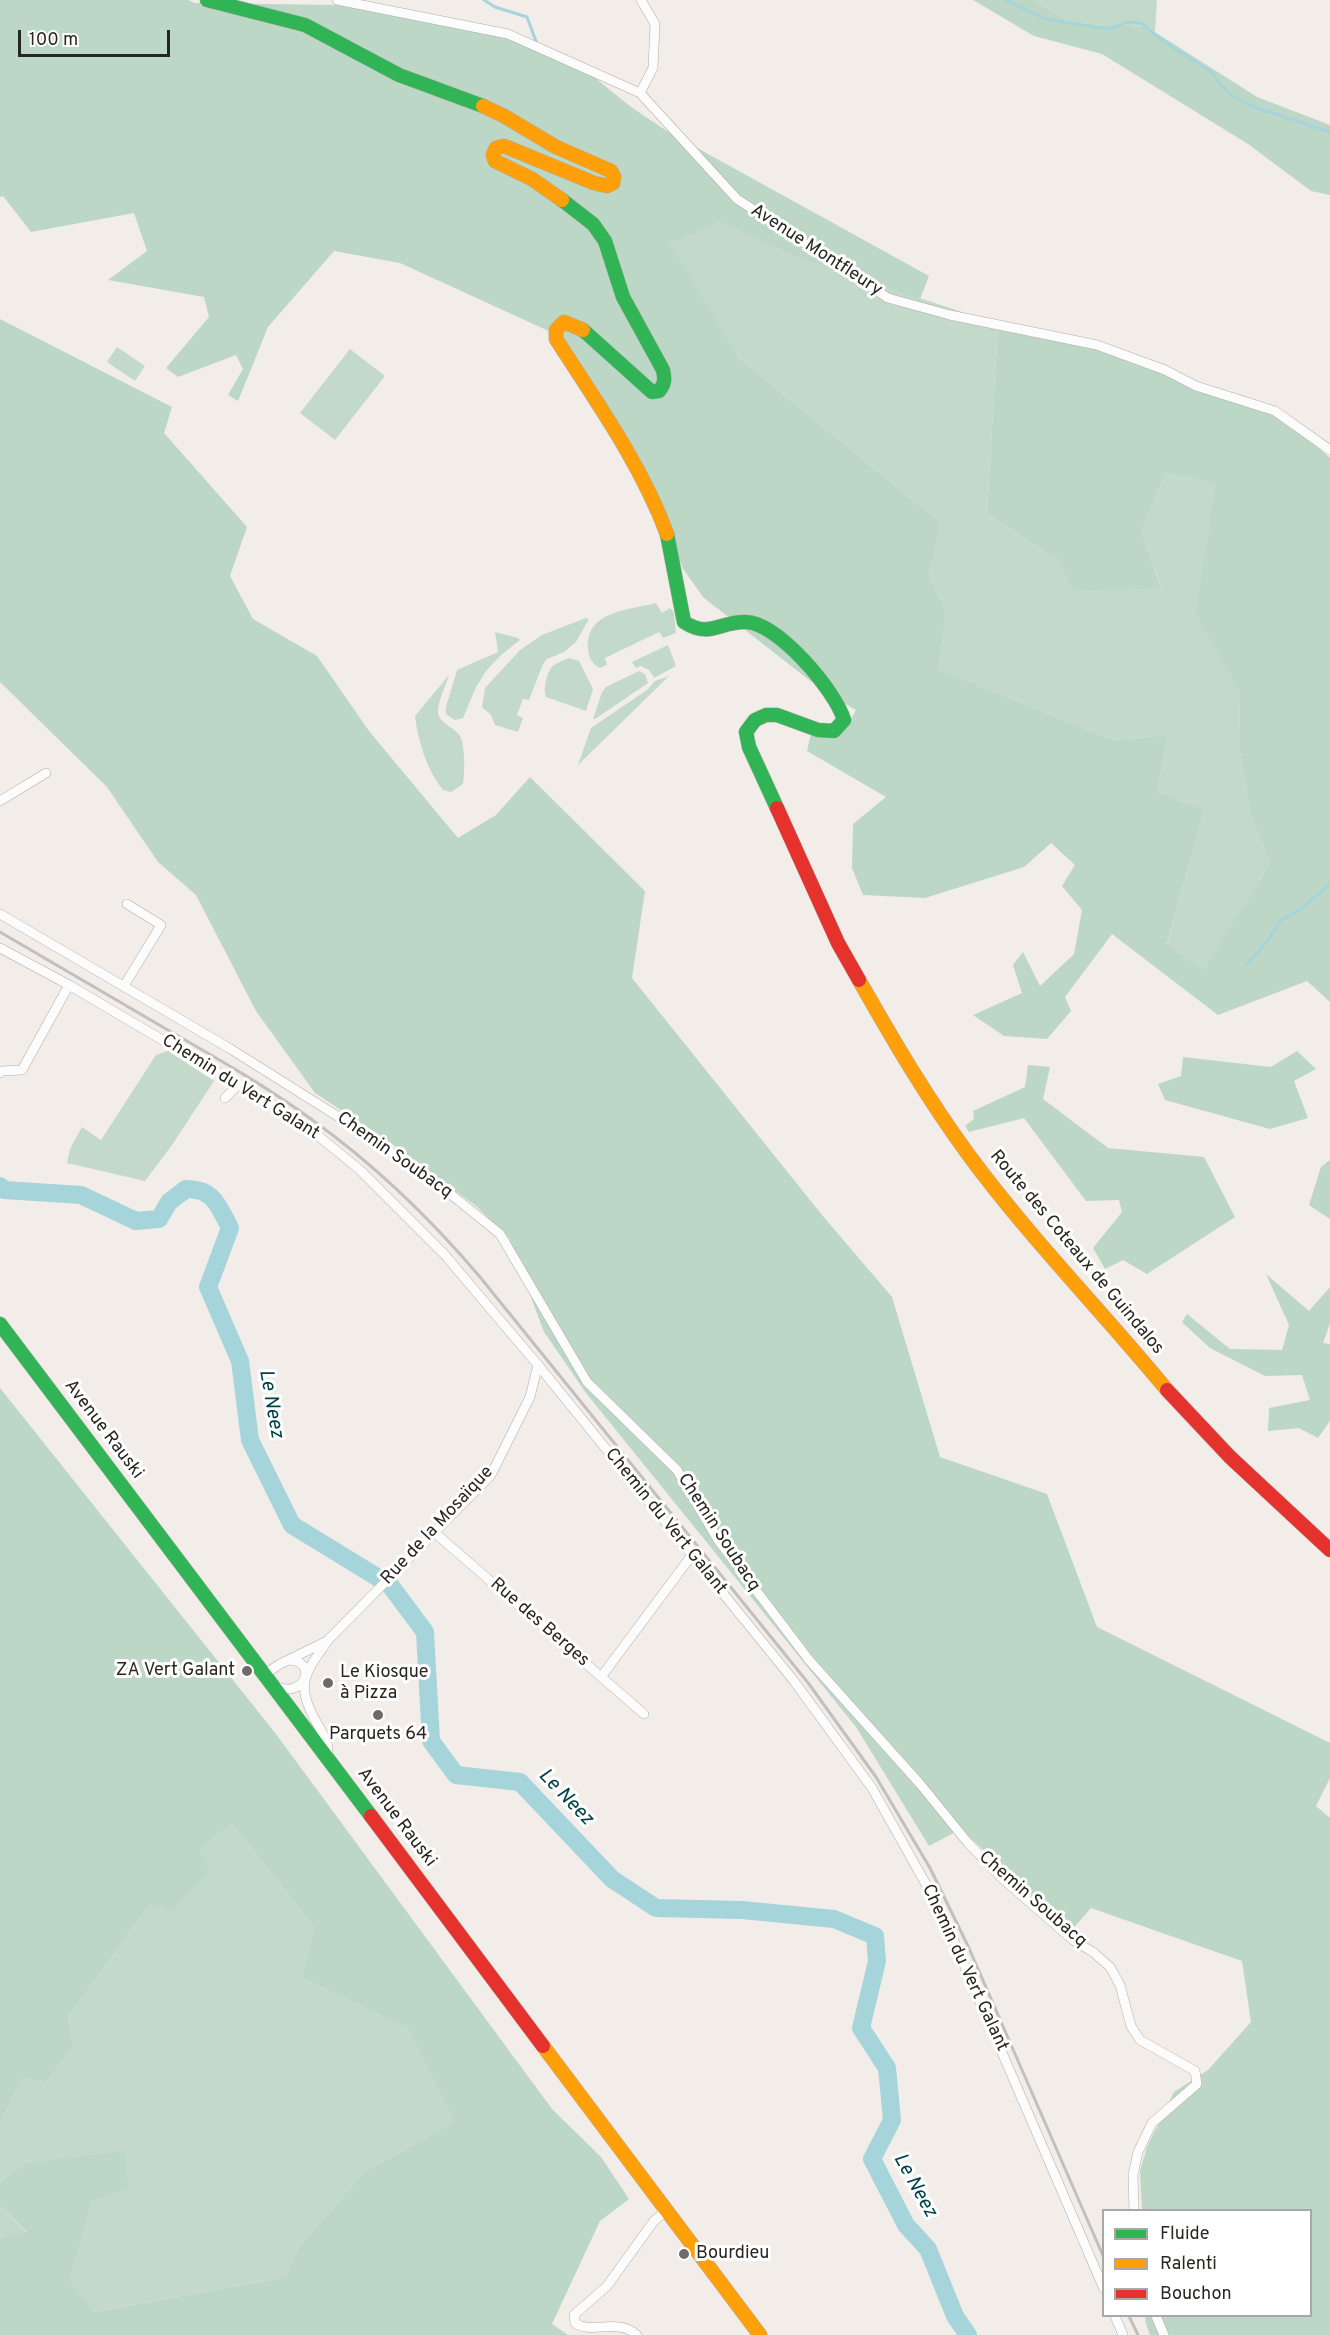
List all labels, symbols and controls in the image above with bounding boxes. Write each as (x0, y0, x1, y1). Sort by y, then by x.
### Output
scale bar (21, 18, 172, 56)
text: 100 m (29, 29, 78, 52)
street label: Avenue Montfleury (746, 200, 886, 302)
street label: Chemin du Vert Galant (157, 1031, 323, 1145)
street label: Chemin Soubacq (332, 1108, 456, 1204)
street label: Route des Coteaux de Guindalos (984, 1147, 1168, 1359)
water label: Le Neez (252, 1368, 288, 1440)
street label: Avenue Rauski (59, 1376, 147, 1484)
street label: Chemin du Vert Galant (599, 1445, 731, 1599)
street label: Rue de la Mosaïque (377, 1462, 499, 1590)
street label: Chemin Soubacq (672, 1470, 764, 1596)
street label: Rue des Berges (485, 1574, 593, 1672)
place label: ZA Vert Galant (116, 1660, 235, 1682)
place label: Le Kiosque à Pizza (340, 1662, 428, 1704)
marker: ZA Vert Galant (240, 1664, 254, 1678)
marker: Le Kiosque à Pizza (321, 1676, 335, 1690)
marker: Parquets 64 (371, 1708, 385, 1722)
place label: Parquets 64 (329, 1724, 427, 1746)
street label: Avenue Rauski (352, 1764, 440, 1872)
water label: Le Neez (532, 1765, 598, 1831)
street label: Chemin Soubacq (974, 1847, 1090, 1953)
street label: Chemin du Vert Galant (916, 1881, 1012, 2055)
water label: Le Neez (887, 2150, 941, 2222)
legend (1102, 2209, 1312, 2317)
text: Fluide (1160, 2223, 1209, 2246)
place label: Bourdieu (696, 2243, 769, 2265)
marker: Bourdieu (677, 2247, 691, 2261)
text: Ralenti (1160, 2253, 1217, 2276)
text: Bouchon (1160, 2283, 1232, 2306)

